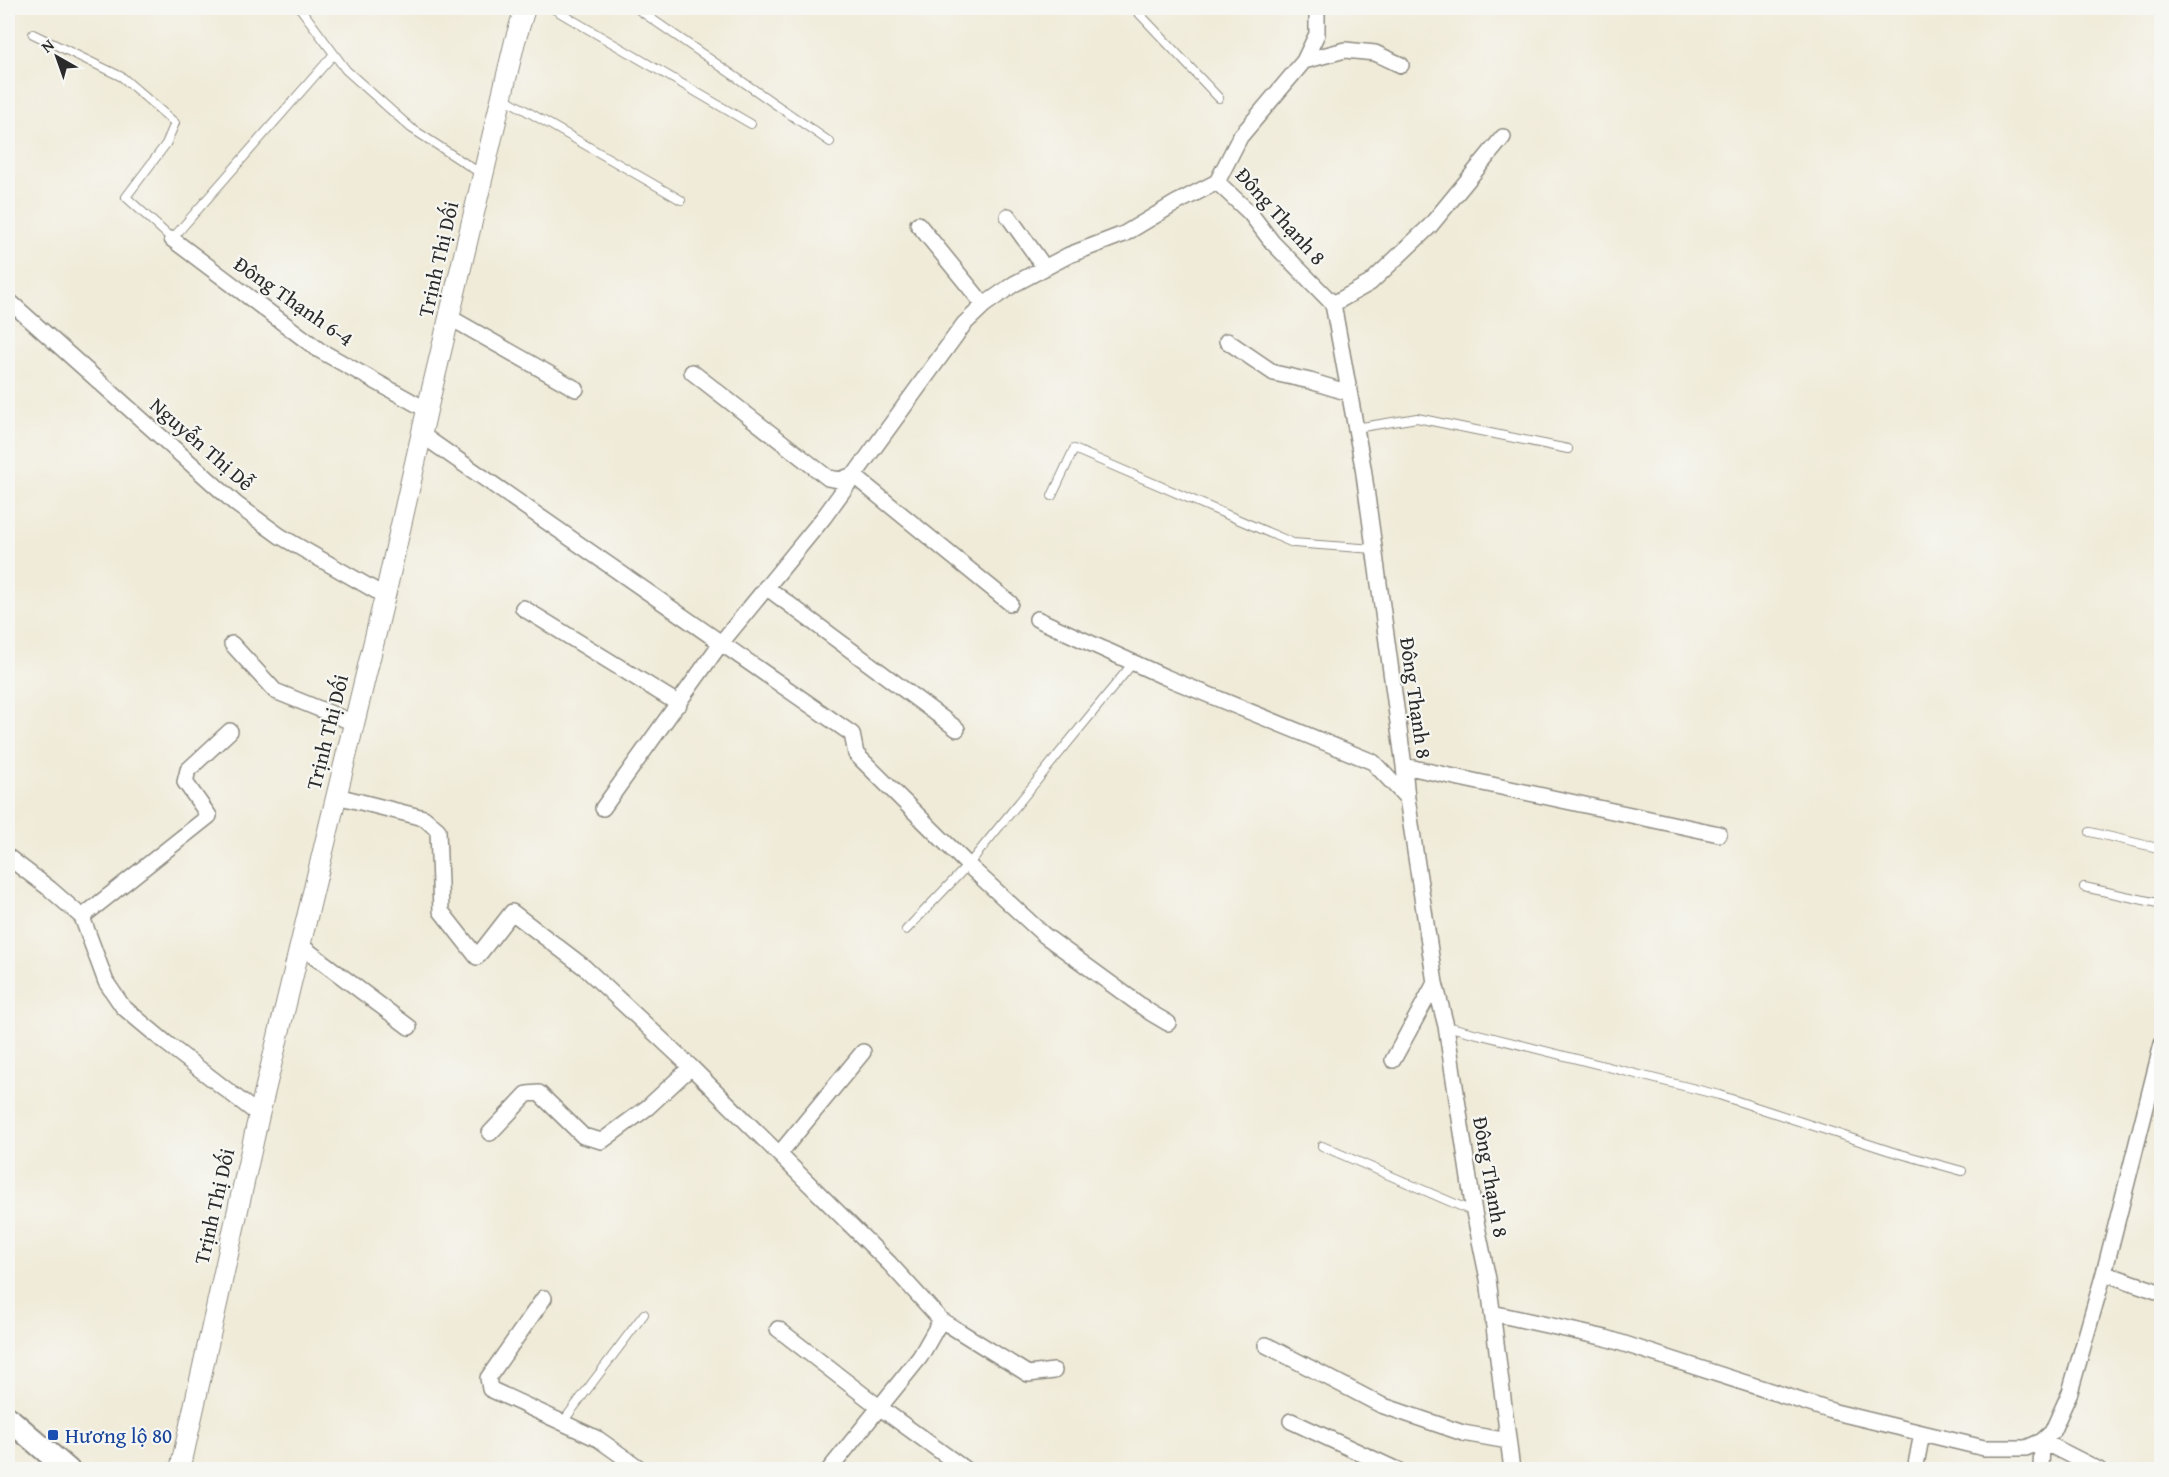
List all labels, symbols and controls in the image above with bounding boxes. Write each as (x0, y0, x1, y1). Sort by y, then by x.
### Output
north arrow (27, 27, 87, 87)
text: N (36, 33, 59, 58)
street label: Đông Thạnh 8 (1229, 160, 1333, 272)
street label: Trịnh Thị Dối (410, 198, 466, 320)
street label: Đông Thạnh 6-4 (228, 248, 360, 354)
street label: Nguyễn Thị Dễ (143, 390, 261, 498)
street label: Đông Thạnh 8 (1392, 635, 1440, 761)
street label: Trịnh Thị Dối (298, 671, 356, 793)
street label: Đông Thạnh 8 (1465, 1114, 1517, 1240)
street label: Trịnh Thị Dối (186, 1145, 242, 1267)
place label: Hương lộ 80 (65, 1420, 172, 1451)
marker: Hương lộ 80 (46, 1428, 60, 1442)

